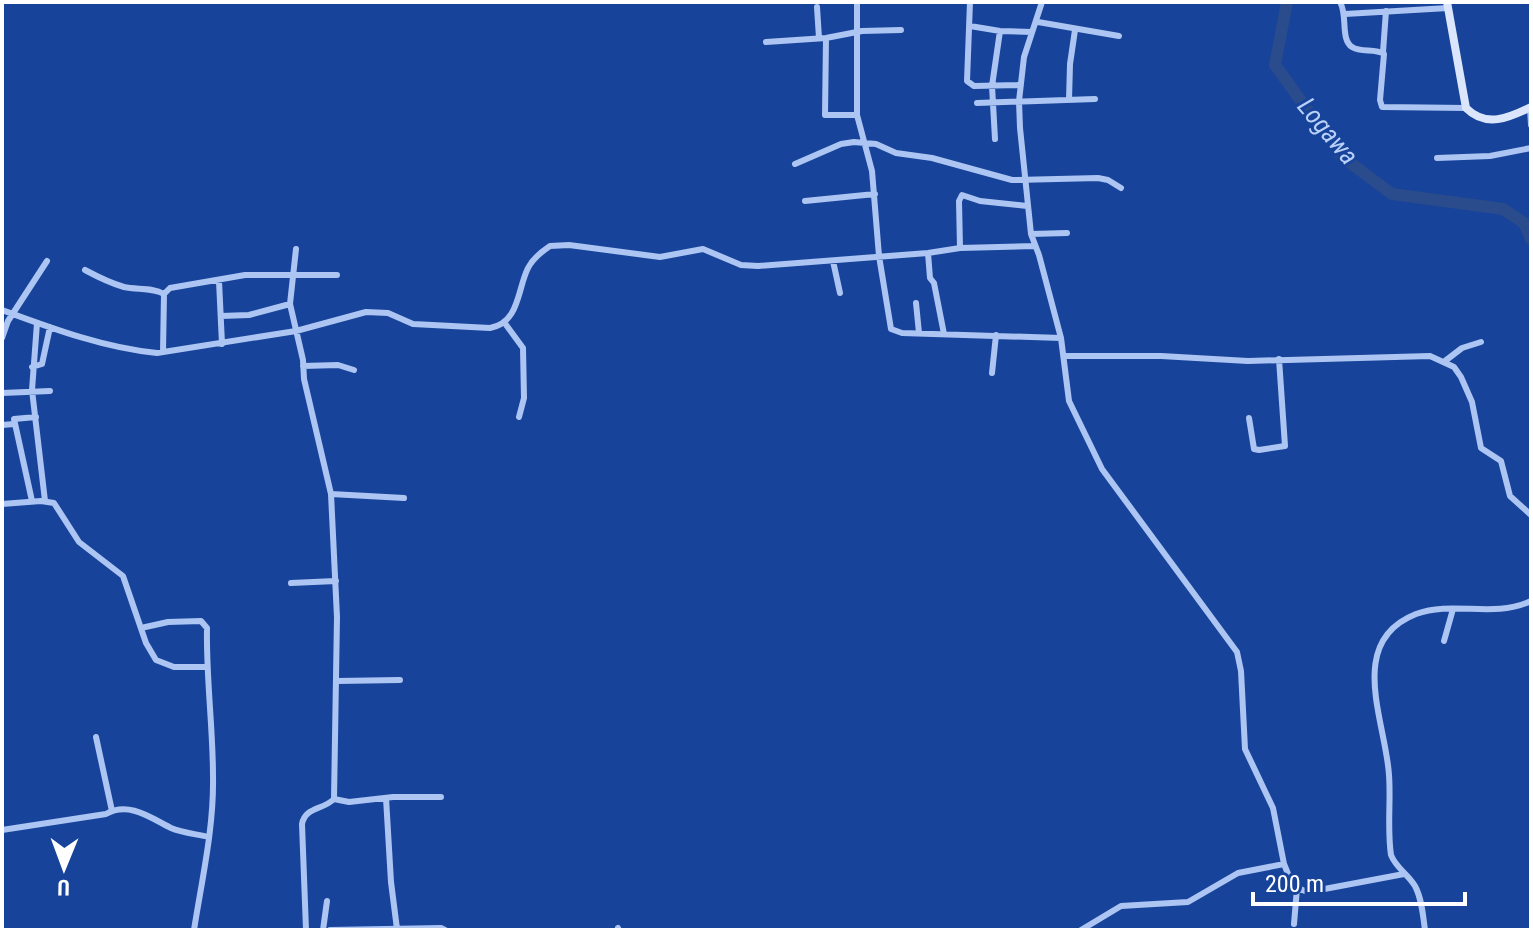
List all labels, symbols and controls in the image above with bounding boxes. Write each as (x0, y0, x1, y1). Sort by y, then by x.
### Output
water label: Logawa (1292, 92, 1364, 170)
north arrow (24, 828, 104, 908)
scale bar (1253, 856, 1465, 906)
text: 200 m (1265, 870, 1324, 898)
text: U (57, 875, 70, 900)

